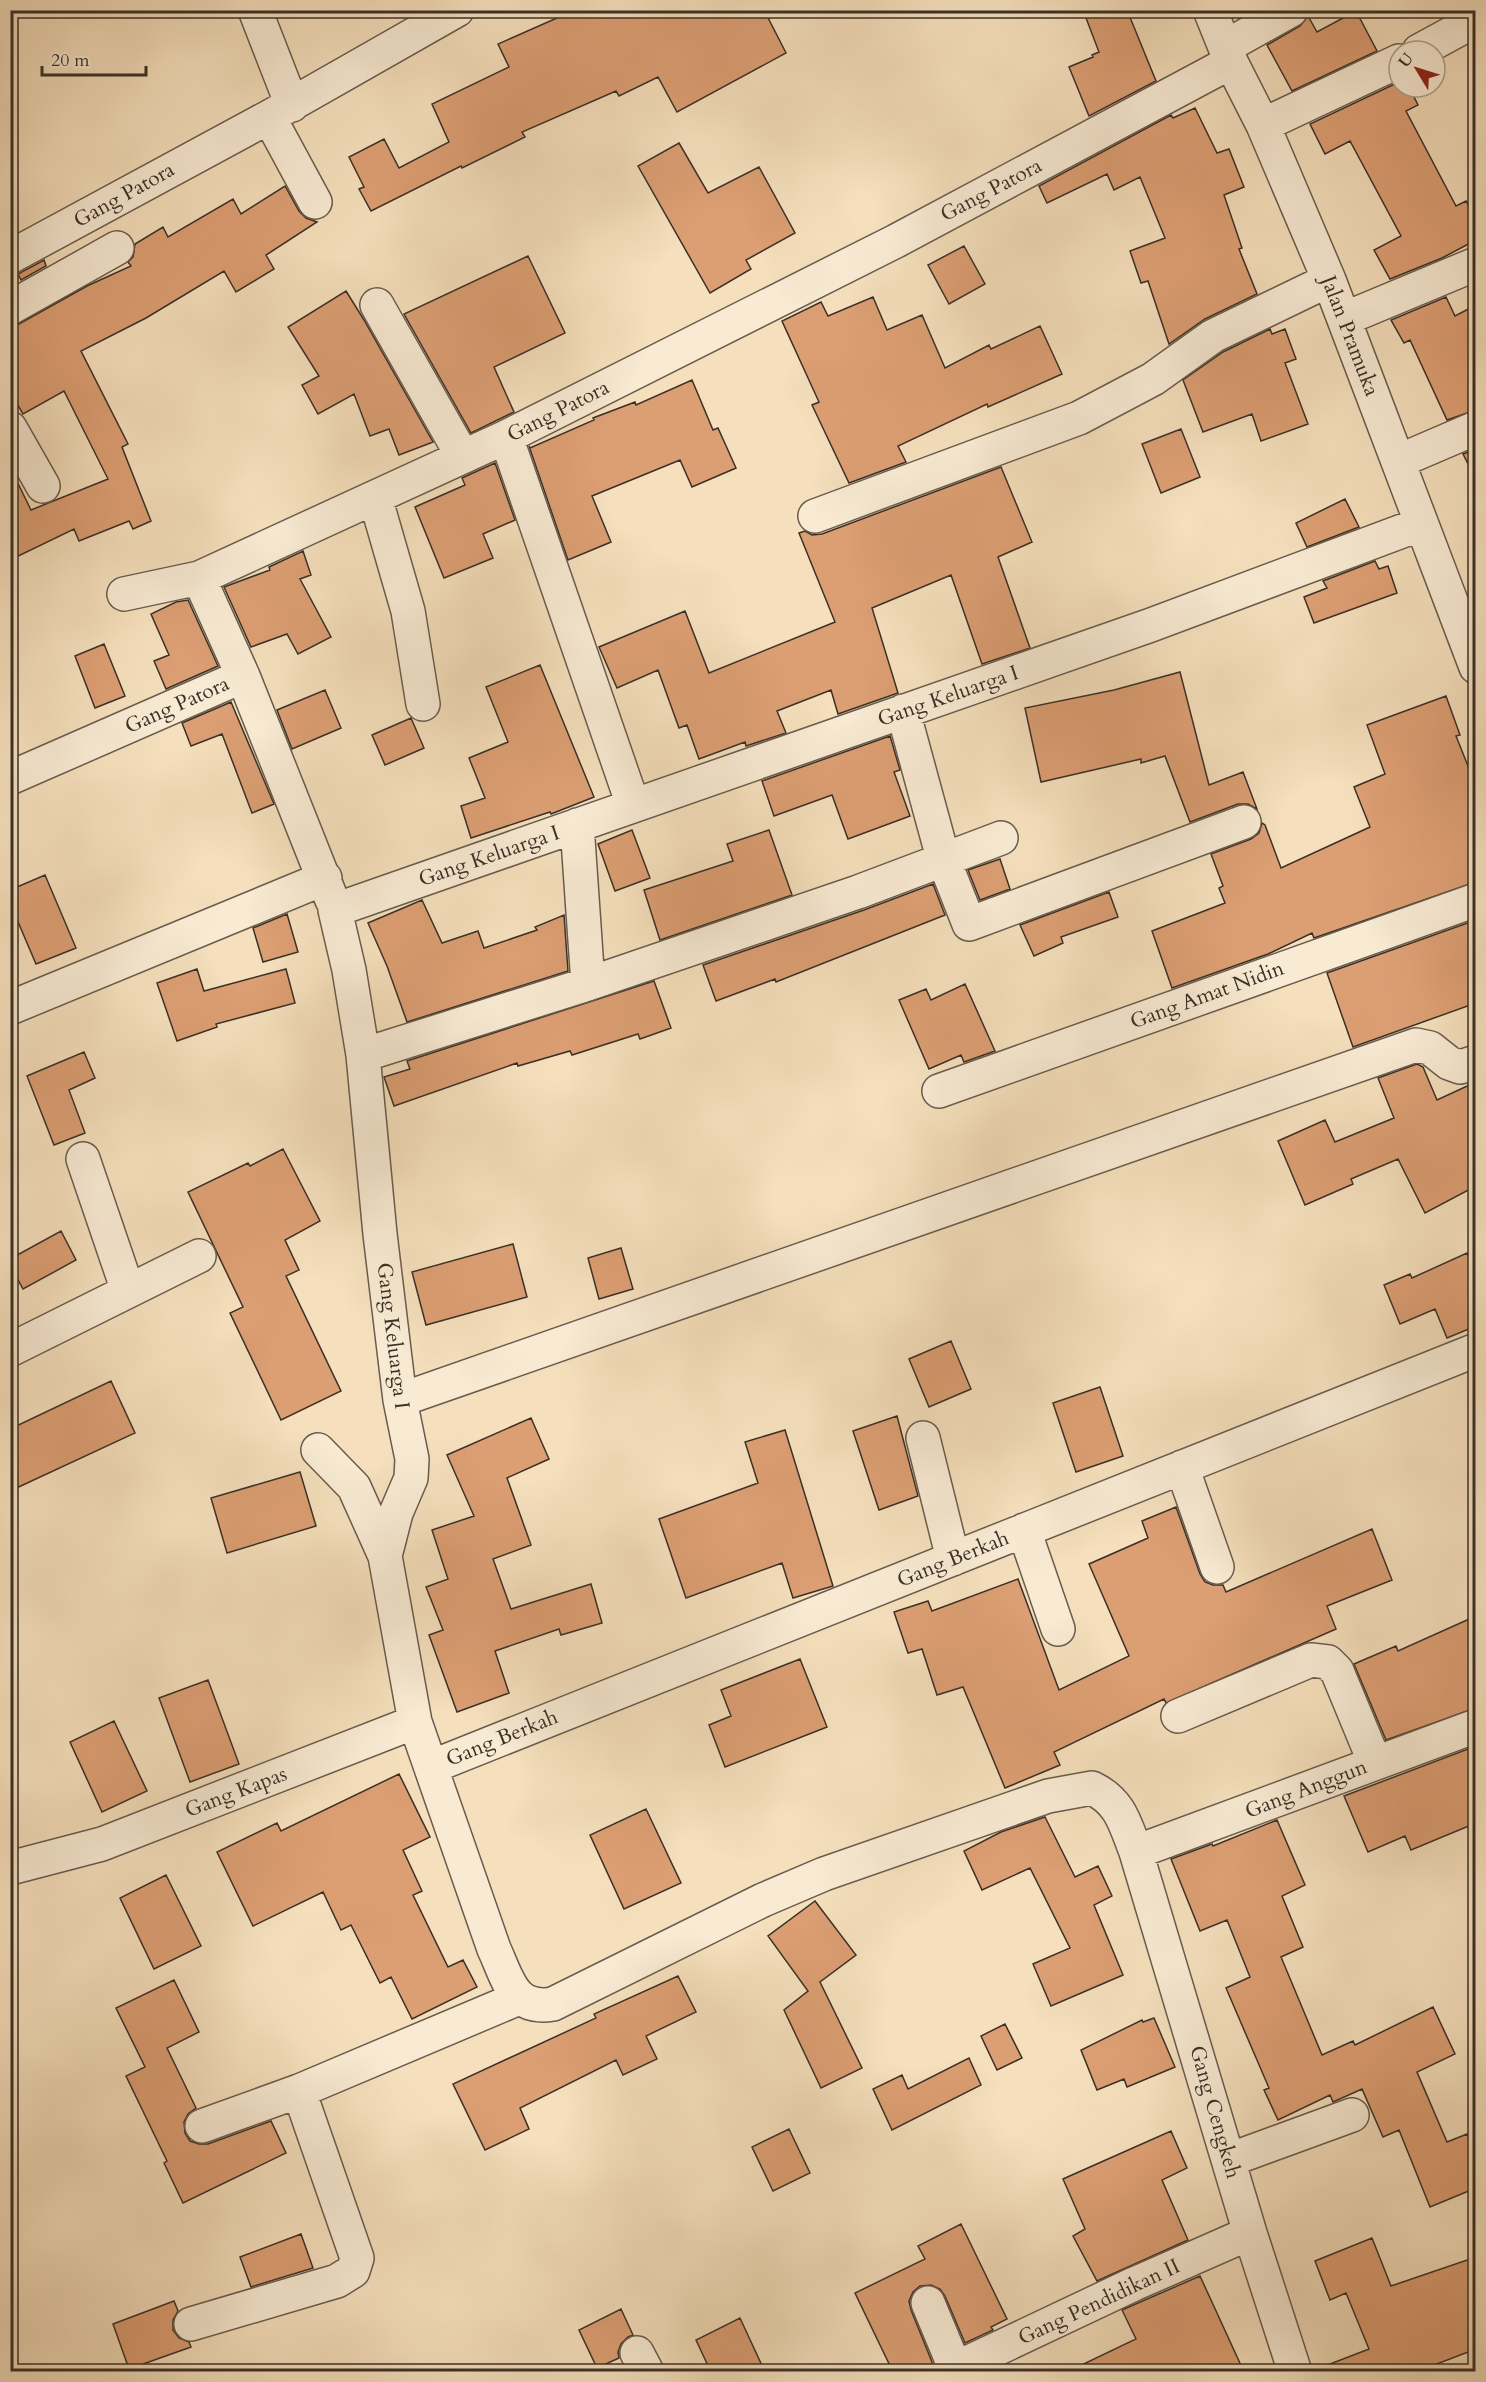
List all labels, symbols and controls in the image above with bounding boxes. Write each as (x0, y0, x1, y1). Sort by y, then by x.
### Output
scale bar (42, 39, 146, 77)
north arrow (1387, 39, 1447, 99)
text: 20 m (51, 48, 90, 73)
text: U (1393, 48, 1419, 72)
street label: Gang Patora (935, 151, 1047, 229)
street label: Gang Patora (68, 155, 180, 235)
street label: Jalan Pramuka (1313, 269, 1386, 400)
street label: Gang Patora (502, 373, 614, 449)
street label: Gang Keluarga I (874, 658, 1022, 734)
street label: Gang Patora (120, 669, 234, 741)
street label: Gang Keluarga I (415, 818, 563, 894)
street label: Gang Amat Nidin (1126, 954, 1288, 1036)
street label: Gang Keluarga I (370, 1261, 416, 1411)
street label: Gang Berkah (893, 1523, 1014, 1595)
street label: Gang Berkah (442, 1702, 563, 1774)
street label: Gang Anggun (1241, 1752, 1371, 1826)
street label: Gang Kapas (181, 1759, 291, 1825)
street label: Gang Cengkeh (1182, 2042, 1248, 2182)
street label: Gang Pendidikan II (1013, 2252, 1185, 2352)

